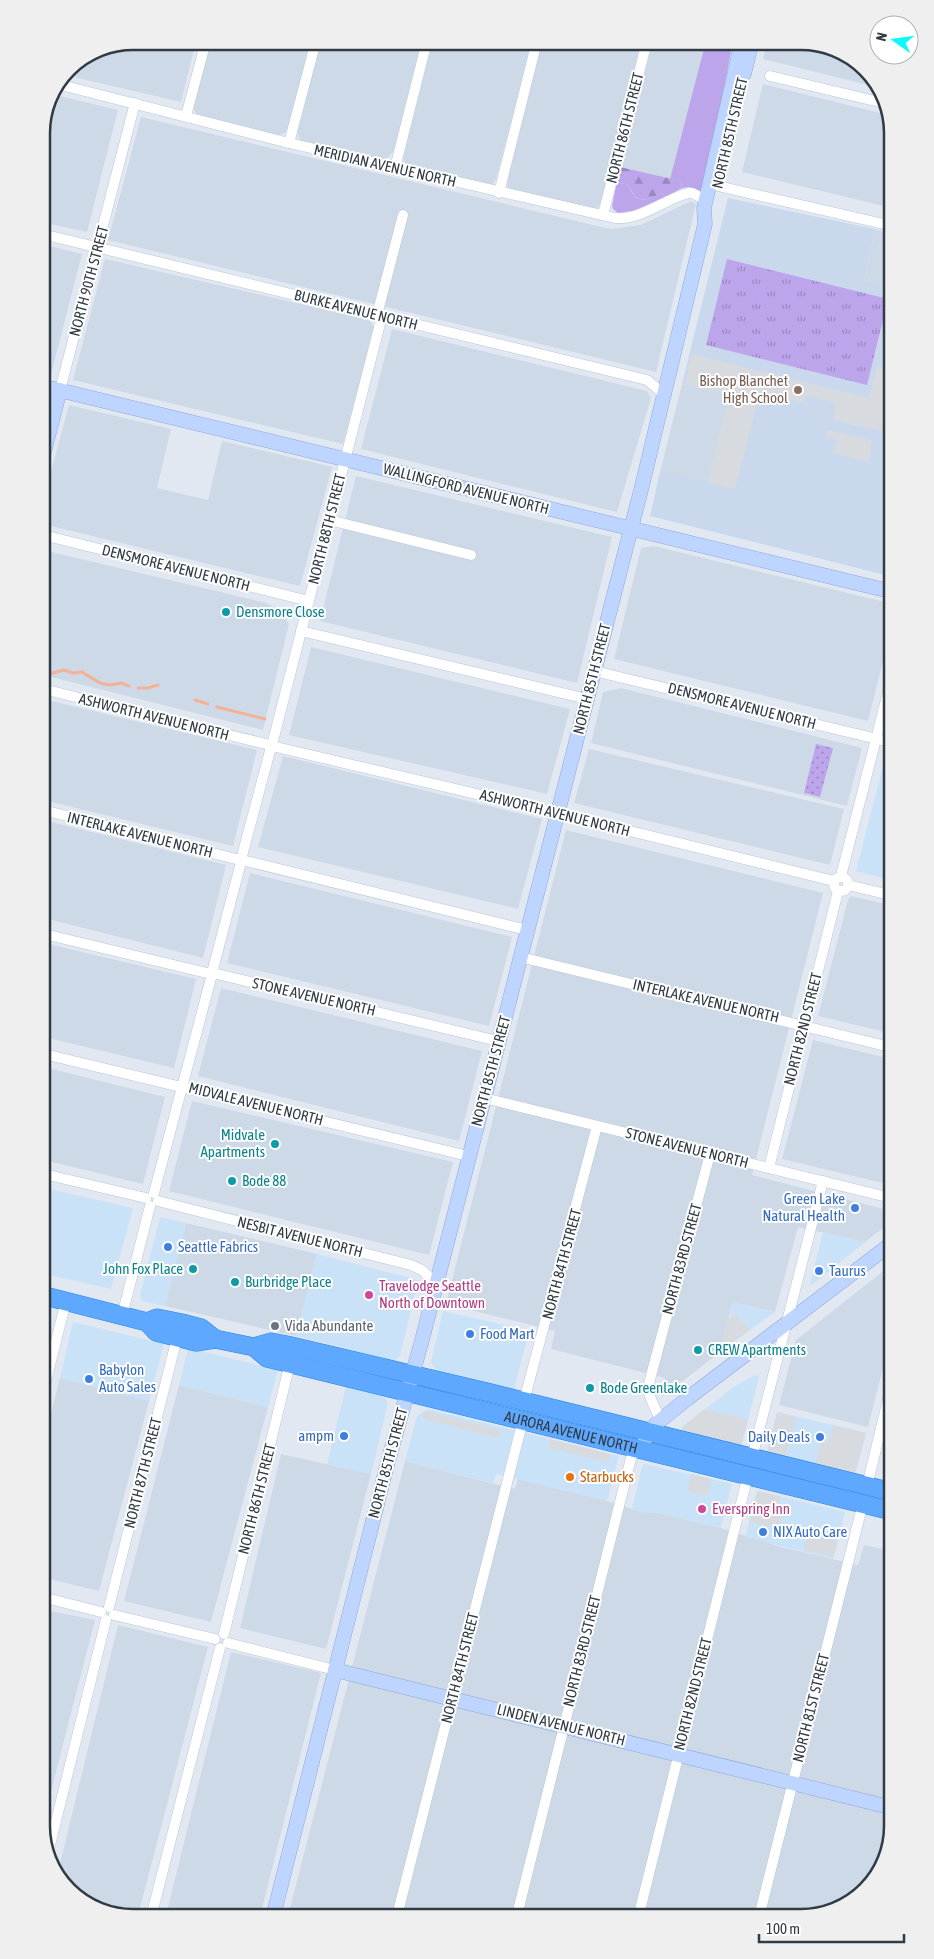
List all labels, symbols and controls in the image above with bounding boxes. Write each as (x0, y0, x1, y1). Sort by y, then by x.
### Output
north arrow (869, 15, 919, 65)
text: N (873, 31, 890, 43)
street label: NORTH 86TH STREET (603, 70, 647, 185)
street label: NORTH 85TH STREET (708, 75, 751, 190)
street label: MERIDIAN AVENUE NORTH (312, 141, 458, 190)
street label: NORTH 90TH STREET (66, 223, 112, 338)
street label: BURKE AVENUE NORTH (293, 286, 420, 333)
place label: Bishop Blanchet High School (699, 372, 788, 406)
marker: Bishop Blanchet High School (792, 384, 804, 396)
street label: WALLINGFORD AVENUE NORTH (381, 460, 551, 517)
street label: NORTH 88TH STREET (305, 471, 349, 586)
street label: DENSMORE AVENUE NORTH (100, 541, 252, 594)
place label: Densmore Close (236, 603, 325, 620)
marker: Densmore Close (220, 606, 232, 618)
street label: NORTH 85TH STREET (570, 621, 614, 736)
street label: DENSMORE AVENUE NORTH (666, 679, 818, 732)
street label: ASHWORTH AVENUE NORTH (77, 690, 231, 743)
street label: ASHWORTH AVENUE NORTH (478, 786, 632, 839)
street label: INTERLAKE AVENUE NORTH (66, 808, 215, 861)
street label: NORTH 82ND STREET (780, 970, 825, 1087)
street label: STONE AVENUE NORTH (251, 974, 377, 1019)
street label: INTERLAKE AVENUE NORTH (631, 975, 781, 1026)
street label: NORTH 85TH STREET (468, 1013, 514, 1128)
street label: MIDVALE AVENUE NORTH (187, 1079, 325, 1128)
street label: STONE AVENUE NORTH (624, 1124, 750, 1171)
place label: Midvale Apartments (200, 1126, 265, 1160)
marker: Midvale Apartments (269, 1138, 281, 1150)
place label: Bode 88 (242, 1172, 286, 1189)
marker: Bode 88 (226, 1175, 238, 1187)
place label: Green Lake Natural Health (762, 1190, 845, 1224)
street label: NORTH 83RD STREET (659, 1201, 705, 1316)
marker: Green Lake Natural Health (849, 1202, 861, 1214)
street label: NORTH 84TH STREET (539, 1206, 585, 1321)
street label: NESBIT AVENUE NORTH (236, 1213, 365, 1260)
place label: Seattle Fabrics (178, 1238, 258, 1255)
marker: Seattle Fabrics (162, 1241, 174, 1253)
place label: John Fox Place (103, 1260, 183, 1277)
place label: Taurus (829, 1262, 866, 1279)
marker: John Fox Place (187, 1263, 199, 1275)
marker: Taurus (813, 1265, 825, 1277)
place label: Burbridge Place (245, 1273, 332, 1290)
marker: Burbridge Place (229, 1276, 241, 1288)
place label: Travelodge Seattle North of Downtown (379, 1277, 485, 1311)
marker: Travelodge Seattle North of Downtown (363, 1289, 375, 1301)
place label: Vida Abundante (285, 1317, 373, 1334)
marker: Vida Abundante (269, 1320, 281, 1332)
place label: Food Mart (480, 1325, 535, 1342)
marker: Food Mart (464, 1328, 476, 1340)
place label: CREW Apartments (708, 1341, 806, 1358)
marker: CREW Apartments (692, 1344, 704, 1356)
place label: Babylon Auto Sales (99, 1361, 156, 1395)
marker: Babylon Auto Sales (83, 1373, 95, 1385)
place label: Bode Greenlake (600, 1379, 688, 1396)
marker: Bode Greenlake (584, 1382, 596, 1394)
street label: NORTH 85TH STREET (365, 1405, 411, 1520)
street label: AURORA AVENUE NORTH (503, 1407, 640, 1456)
street label: NORTH 87TH STREET (121, 1415, 165, 1530)
place label: ampm (298, 1427, 334, 1444)
place label: Daily Deals (748, 1428, 810, 1445)
marker: ampm (338, 1430, 350, 1442)
marker: Daily Deals (814, 1431, 826, 1443)
street label: NORTH 86TH STREET (235, 1441, 279, 1556)
place label: Starbucks (580, 1468, 634, 1485)
marker: Starbucks (564, 1471, 576, 1483)
place label: Everspring Inn (712, 1500, 790, 1517)
marker: Everspring Inn (696, 1503, 708, 1515)
place label: NIX Auto Care (773, 1523, 848, 1540)
marker: NIX Auto Care (757, 1526, 769, 1538)
street label: NORTH 83RD STREET (559, 1593, 604, 1708)
street label: NORTH 84TH STREET (438, 1610, 482, 1725)
street label: NORTH 82ND STREET (670, 1635, 715, 1752)
street label: NORTH 81ST STREET (789, 1651, 832, 1764)
street label: LINDEN AVENUE NORTH (495, 1700, 627, 1749)
scale bar (759, 1912, 904, 1944)
text: 100 m (766, 1920, 800, 1937)

